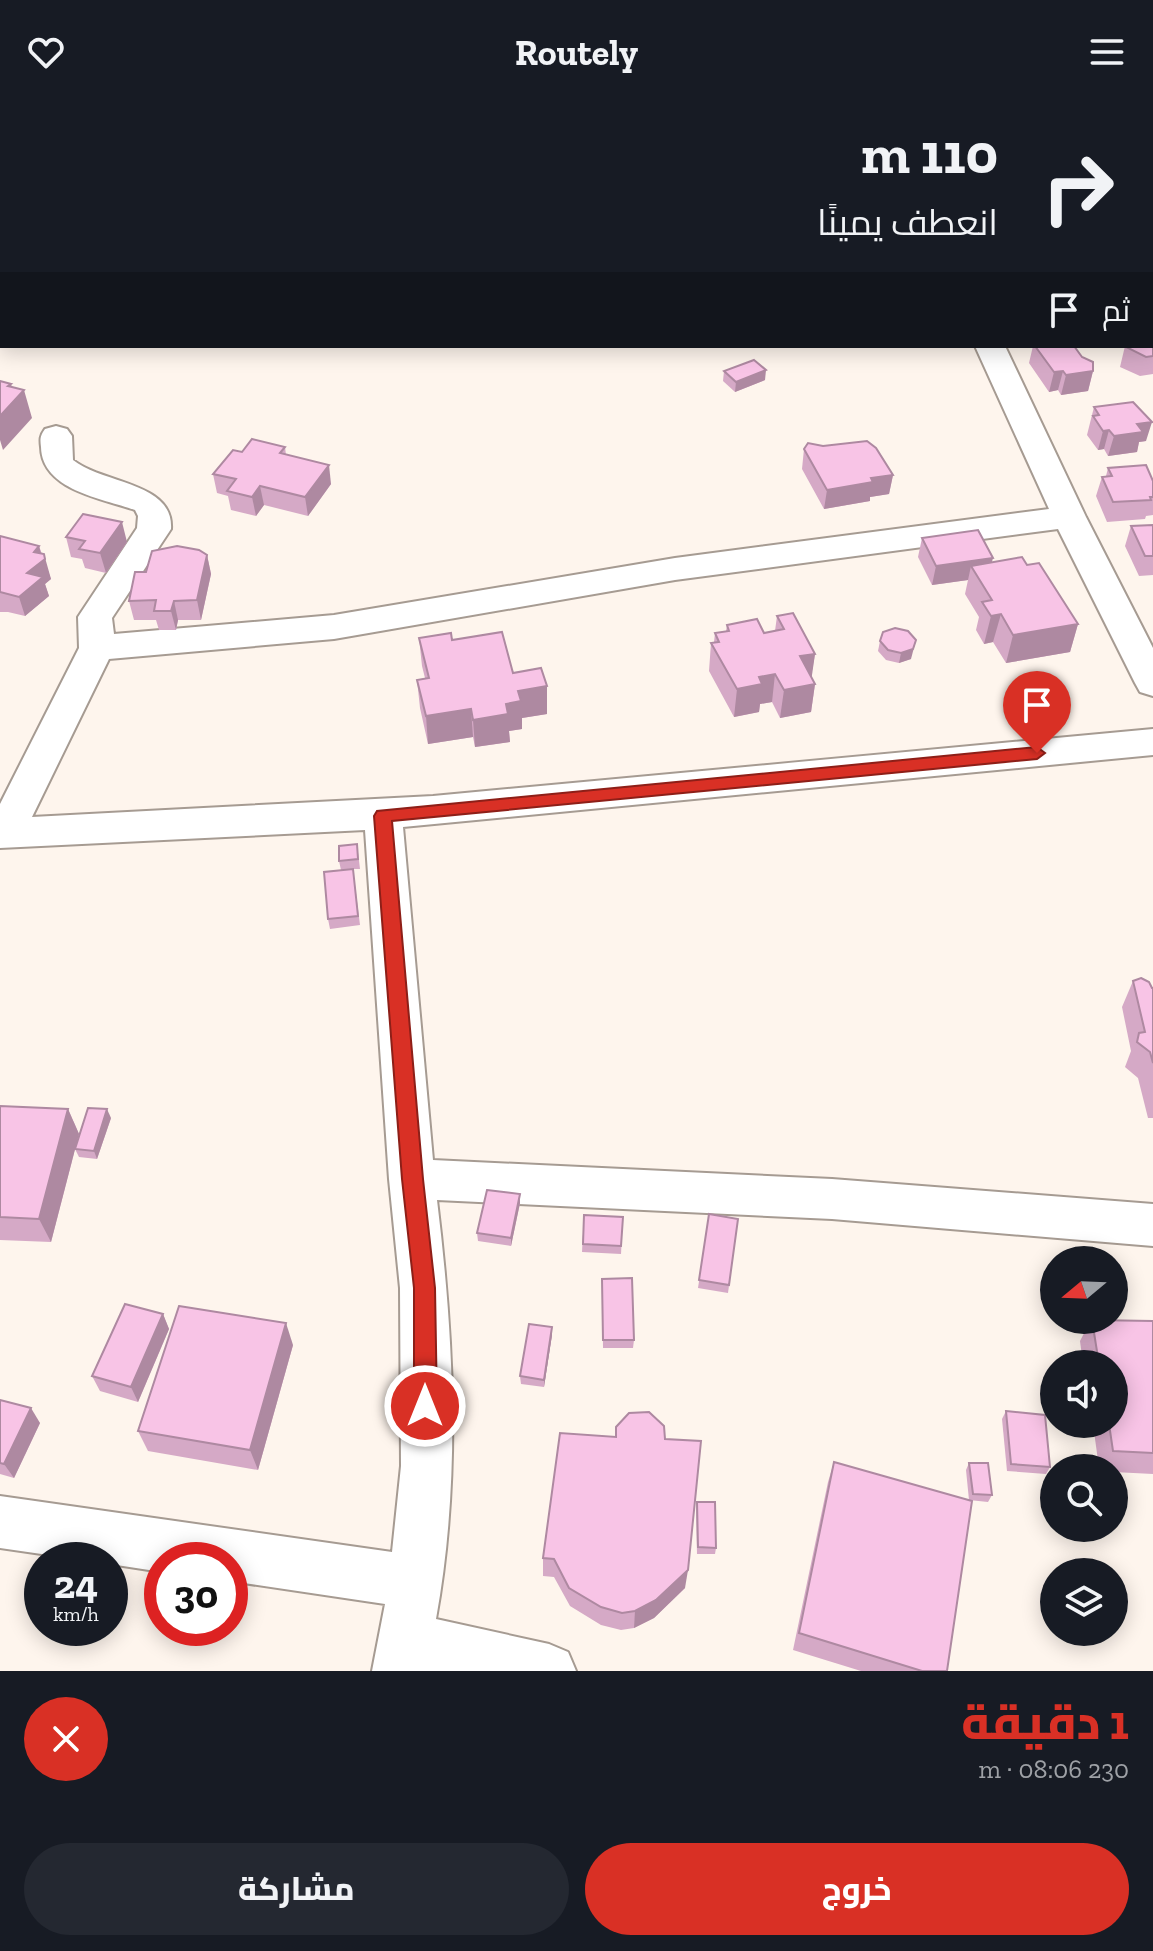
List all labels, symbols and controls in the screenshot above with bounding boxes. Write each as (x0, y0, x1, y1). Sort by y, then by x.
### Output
icon: heart (24, 30, 68, 74)
icon: menu (1085, 30, 1129, 74)
text: Routely (515, 31, 638, 74)
text: 110 m (861, 120, 998, 187)
icon: right (1026, 136, 1130, 240)
text: انعطف يمينًا (817, 201, 998, 244)
icon: arrive (1042, 288, 1086, 332)
text: ثم (1102, 293, 1130, 329)
pin (1003, 671, 1071, 753)
icon: arrive (1015, 683, 1059, 727)
north arrow (1040, 1246, 1128, 1334)
map controls (1040, 1246, 1128, 1646)
button: sound (1040, 1350, 1128, 1438)
position arrow (383, 1364, 467, 1448)
button: search (1040, 1454, 1128, 1542)
speed limit sign: 30 (144, 1542, 248, 1646)
button: layers (1040, 1558, 1128, 1646)
text: 24 (54, 1560, 98, 1608)
text: km/h (53, 1602, 99, 1626)
text: 1 دقيقة (961, 1694, 1129, 1751)
button: close (24, 1697, 108, 1781)
text: 230 m · 08:06 (978, 1753, 1129, 1785)
button: مشاركة (24, 1843, 569, 1935)
button: خروج (585, 1843, 1129, 1935)

